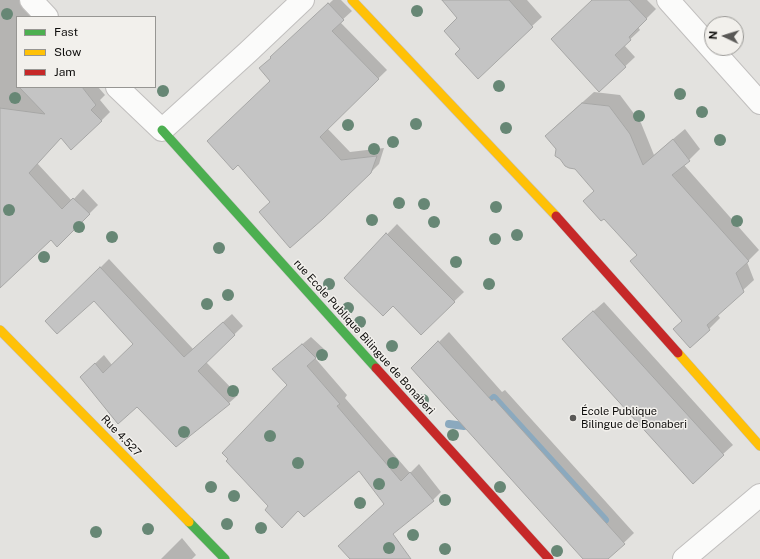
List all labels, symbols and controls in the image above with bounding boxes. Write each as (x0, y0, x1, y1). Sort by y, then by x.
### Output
legend (16, 16, 156, 88)
north arrow (704, 16, 744, 56)
text: Fast (54, 25, 78, 39)
text: N (707, 31, 719, 40)
text: Slow (54, 45, 81, 59)
text: Jam (54, 65, 76, 79)
street label: rue Ecole Publique Bilingue de Bonaberi (291, 257, 437, 417)
place label: École Publique Bilingue de Bonaberi (581, 405, 687, 431)
street label: Rue 4.527 (98, 413, 144, 459)
marker: École Publique Bilingue de Bonaberi (568, 413, 578, 423)

